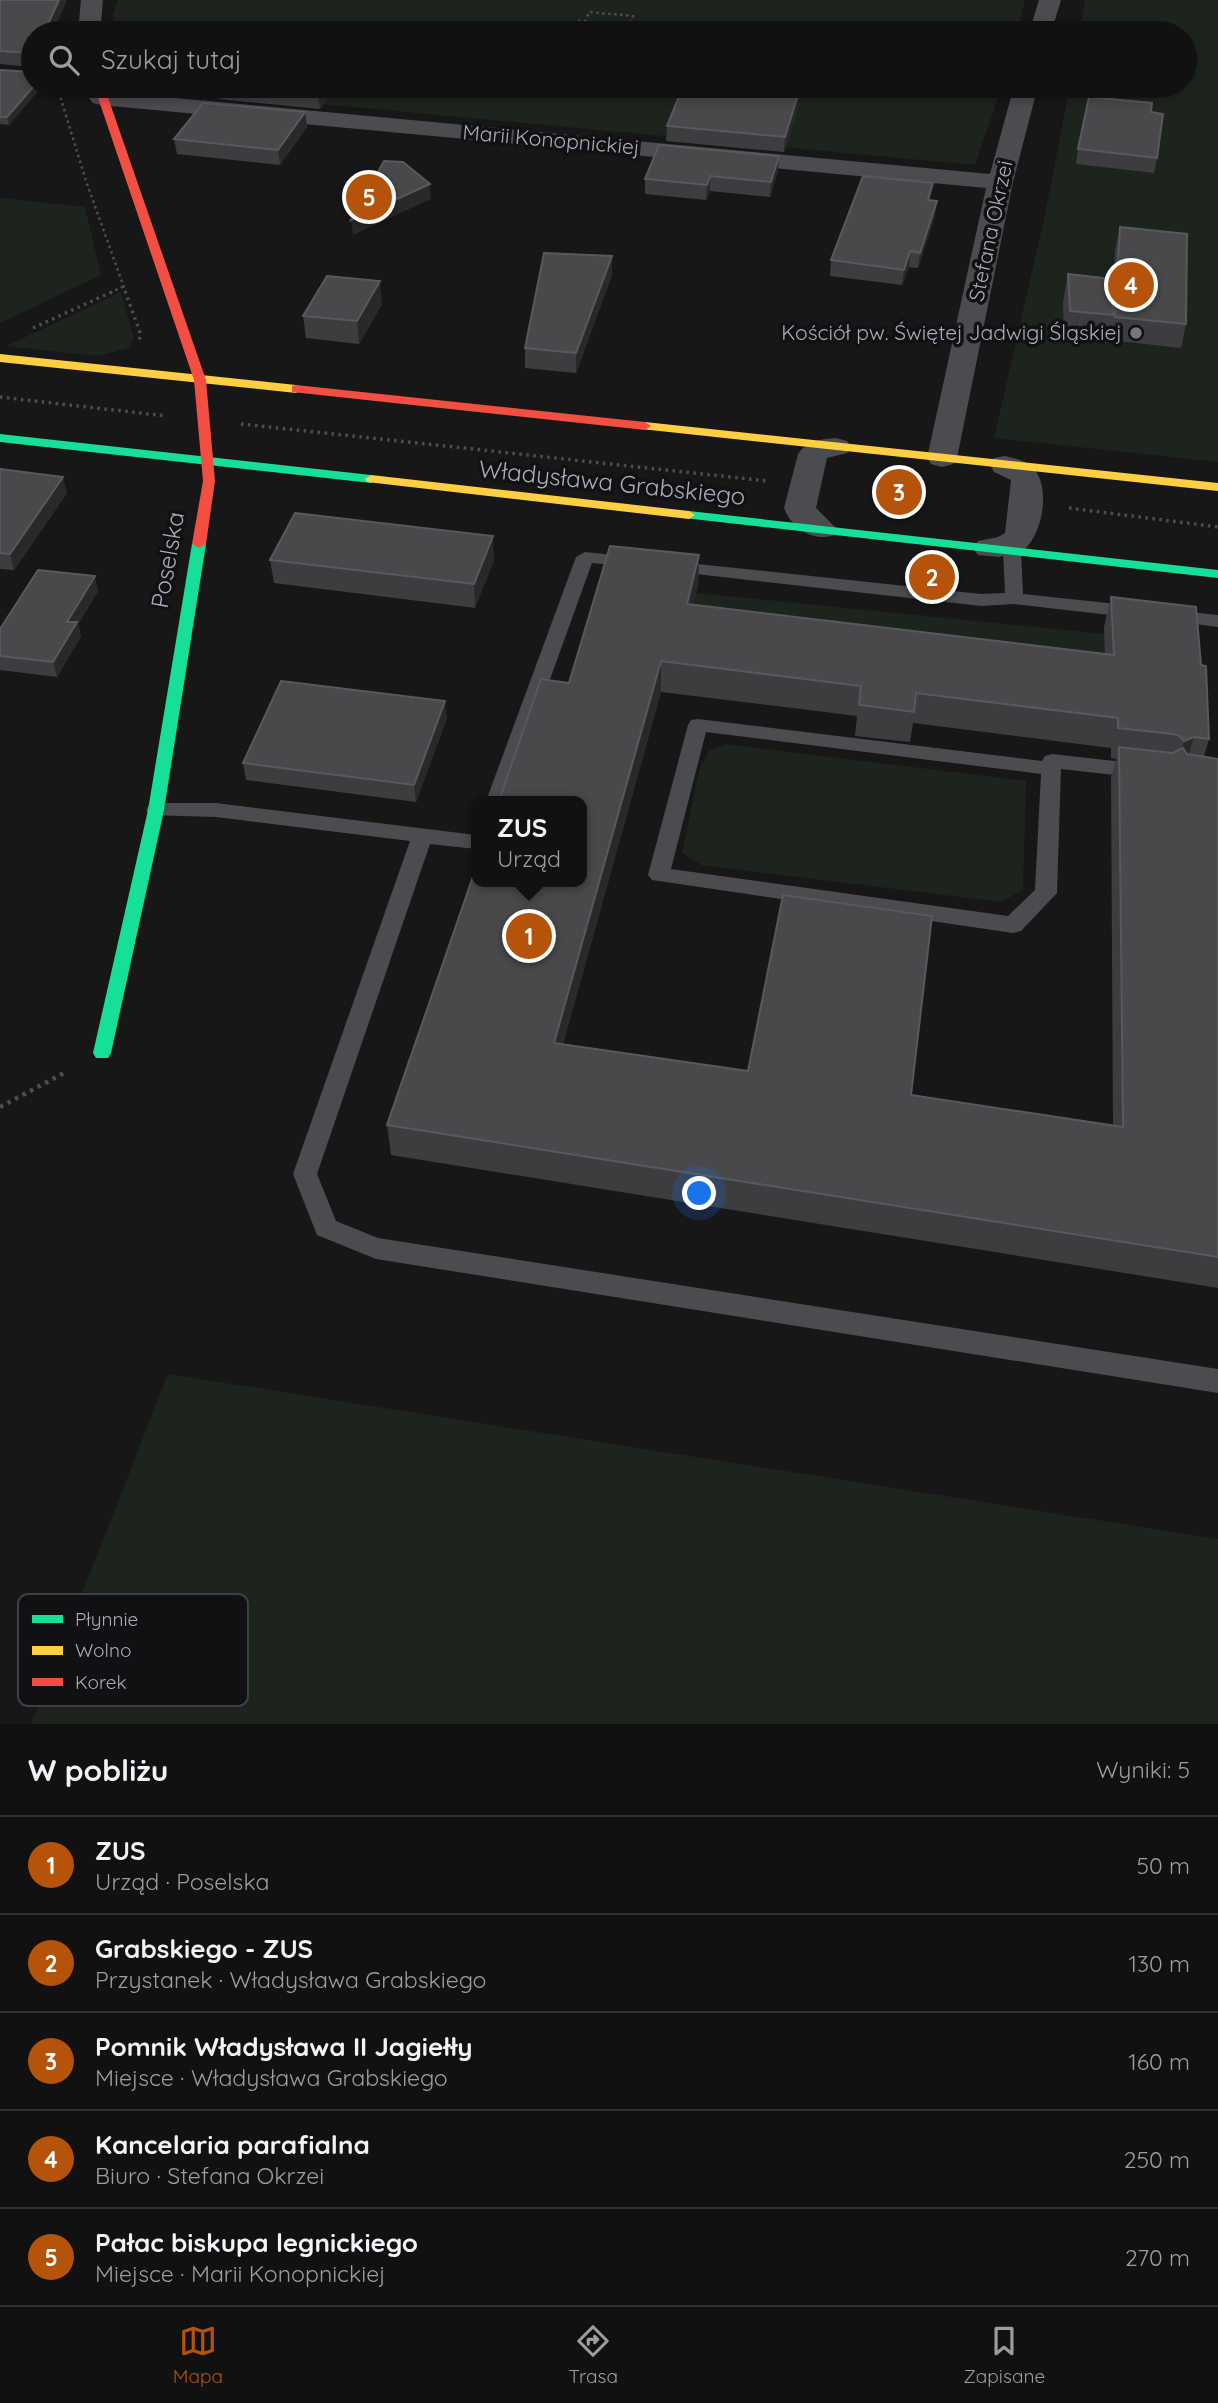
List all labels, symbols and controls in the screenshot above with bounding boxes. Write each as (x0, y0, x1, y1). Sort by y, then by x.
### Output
search box (21, 21, 1197, 98)
icon: search (45, 41, 83, 79)
text: Szukaj tutaj (101, 43, 242, 76)
street label: Marii Konopnickiej (461, 118, 641, 160)
street label: Stefana Okrzei (962, 158, 1018, 304)
pin: 5 (346, 171, 392, 223)
pin: 4 (1108, 259, 1154, 311)
place label: Kościół pw. Świętej Jadwigi Śląskiej (781, 319, 1122, 345)
marker: Kościół pw. Świętej Jadwigi Śląskiej (1128, 325, 1144, 341)
street label: Władysława Grabskiego (477, 453, 747, 511)
pin: 3 (876, 466, 922, 518)
street label: Poselska (144, 509, 190, 610)
pin: 2 (909, 551, 955, 603)
popup (471, 796, 587, 887)
text: ZUS (497, 811, 547, 844)
text: Urząd (497, 844, 561, 873)
pin: 1 (506, 910, 552, 962)
your location (682, 1176, 716, 1210)
legend (18, 1594, 248, 1706)
text: Płynnie (75, 1607, 138, 1631)
text: Wolno (75, 1638, 131, 1662)
text: Korek (75, 1670, 127, 1694)
text: W pobliżu (28, 1751, 168, 1789)
text: Wyniki: 5 (1096, 1755, 1190, 1784)
text: ZUS (95, 1834, 145, 1867)
text: 1 (47, 1851, 55, 1880)
text: 50 m (1137, 1851, 1190, 1880)
text: Urząd · Poselska (95, 1867, 270, 1896)
text: Grabskiego - ZUS (95, 1932, 313, 1965)
text: 2 (44, 1949, 58, 1978)
text: 130 m (1128, 1949, 1190, 1978)
text: Przystanek · Władysława Grabskiego (95, 1965, 486, 1994)
text: Pomnik Władysława II Jagiełły (95, 2030, 473, 2063)
text: 3 (45, 2047, 57, 2076)
text: 160 m (1128, 2047, 1190, 2076)
text: Miejsce · Władysława Grabskiego (95, 2063, 448, 2092)
text: Kancelaria parafialna (95, 2128, 370, 2161)
text: 4 (44, 2145, 58, 2174)
text: 250 m (1124, 2145, 1190, 2174)
text: Biuro · Stefana Okrzei (95, 2161, 324, 2190)
text: Pałac biskupa legnickiego (95, 2226, 418, 2259)
text: 5 (44, 2243, 58, 2272)
text: 270 m (1125, 2243, 1190, 2272)
text: Miejsce · Marii Konopnickiej (95, 2259, 385, 2288)
tab: Mapa (173, 2322, 223, 2388)
tab: Trasa (569, 2322, 618, 2388)
tab: Zapisane (964, 2322, 1045, 2388)

